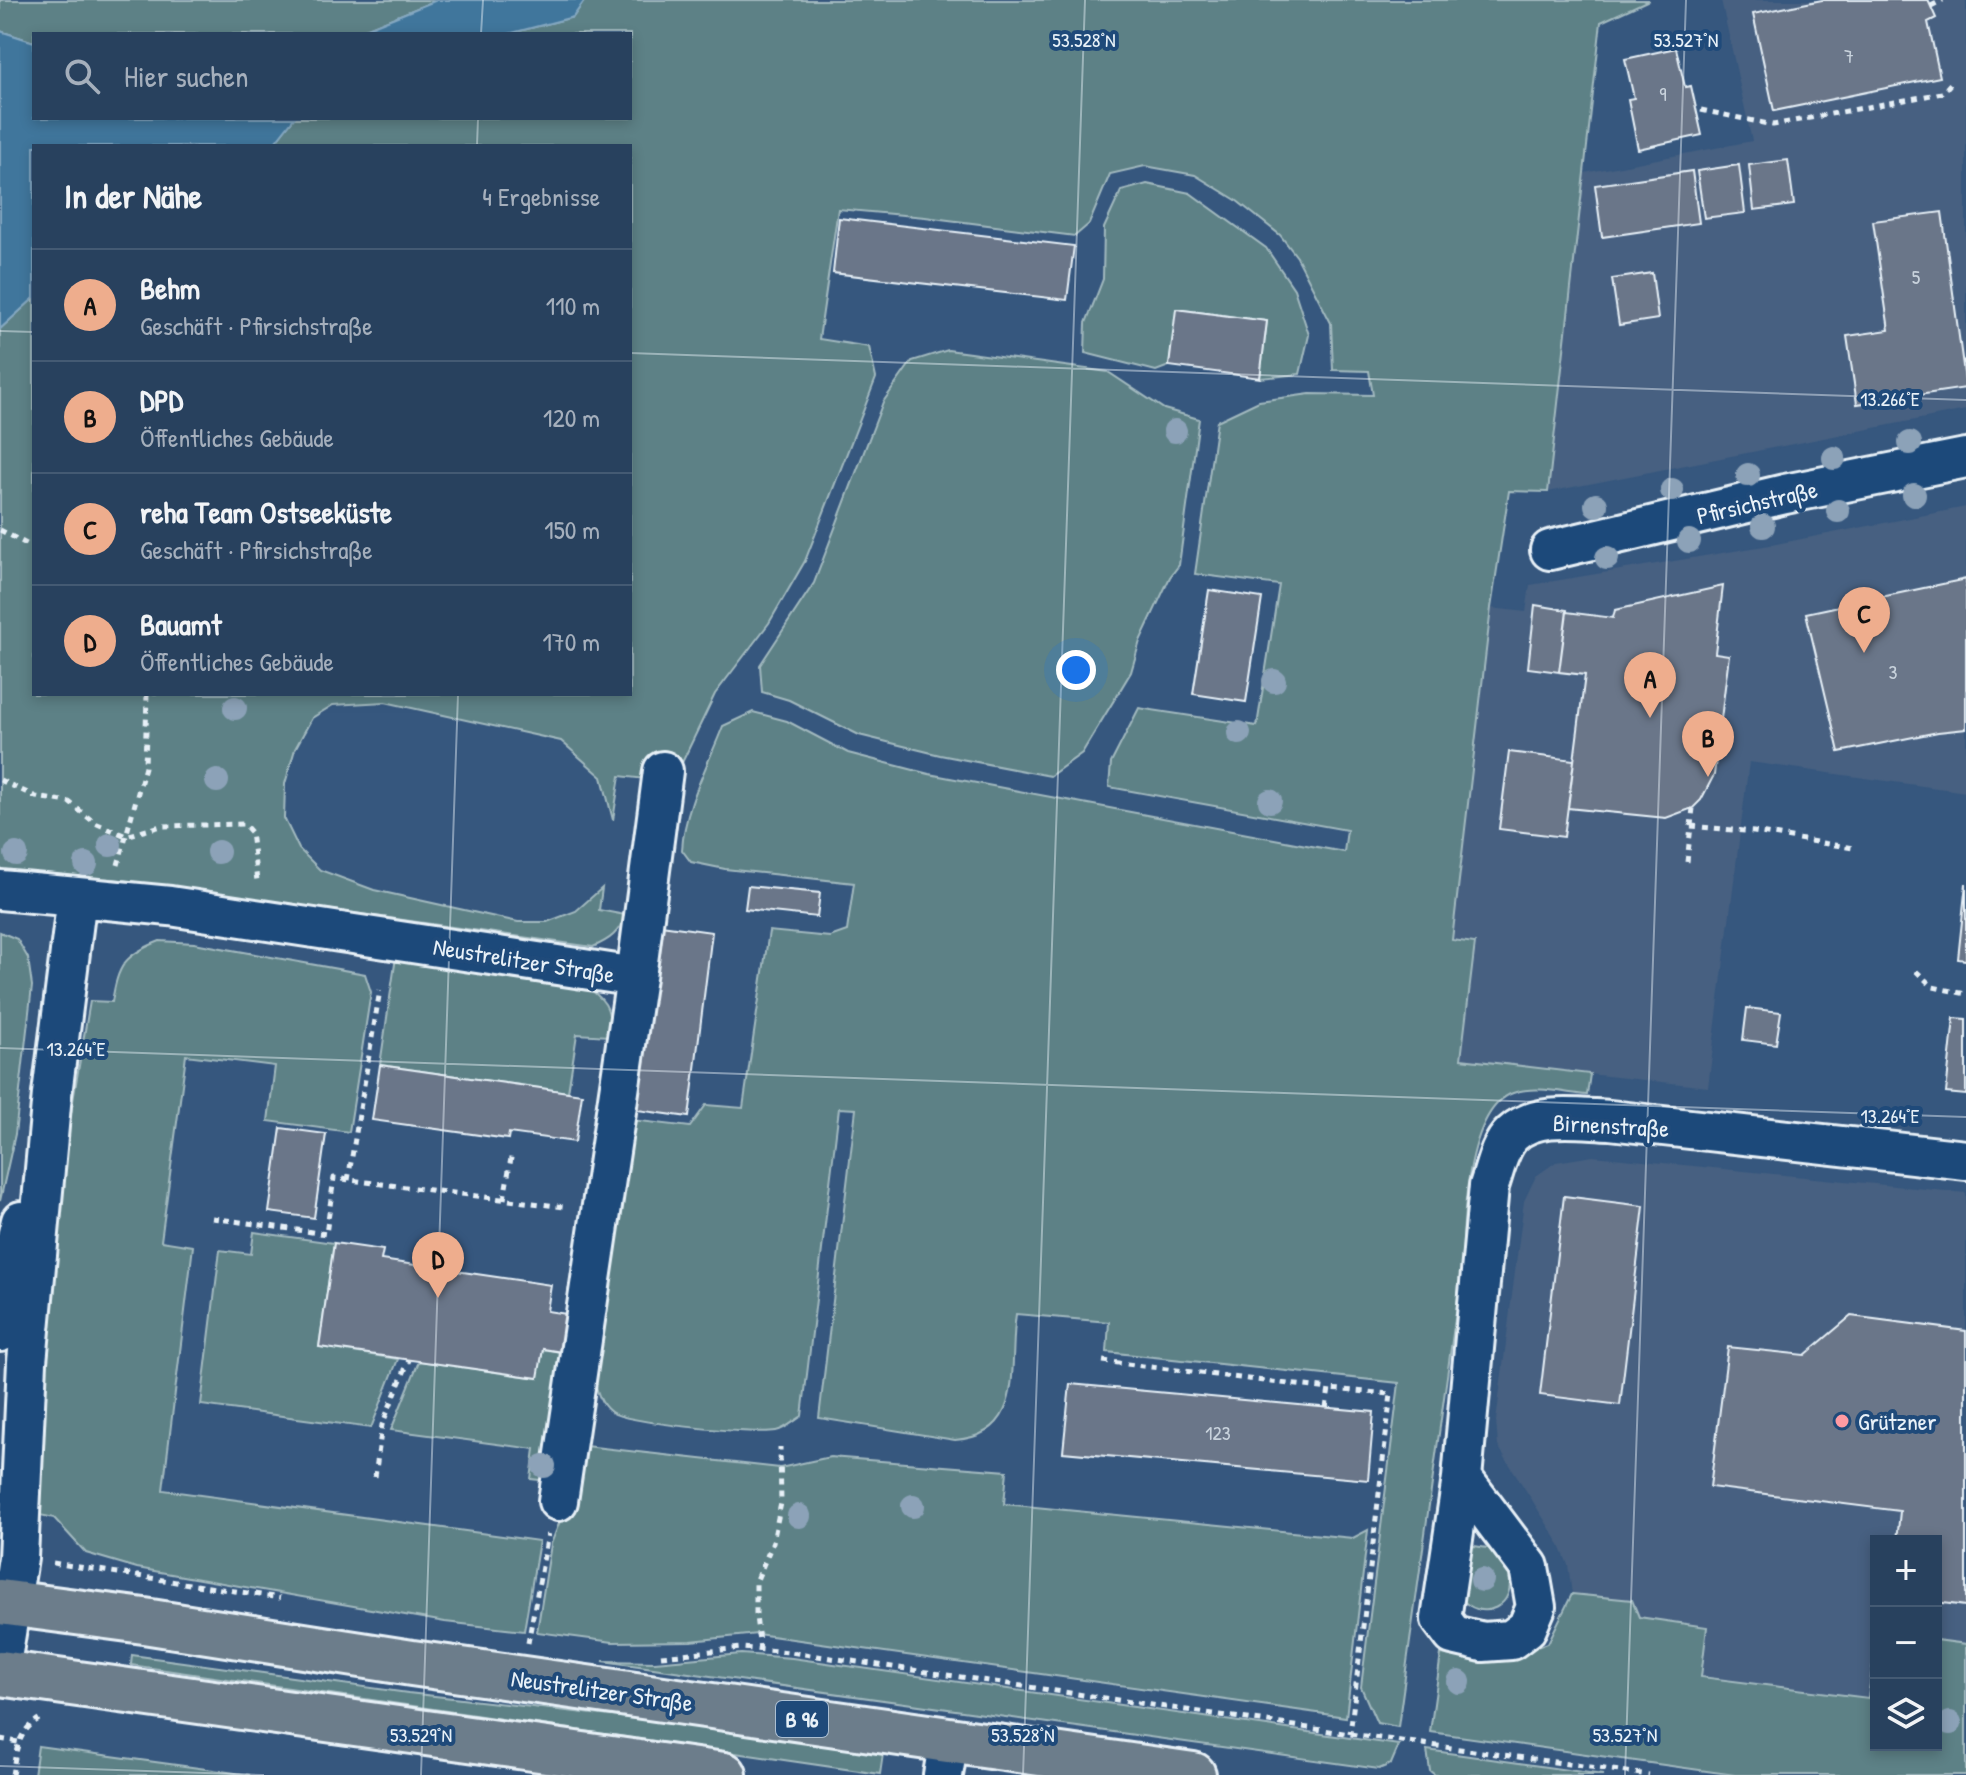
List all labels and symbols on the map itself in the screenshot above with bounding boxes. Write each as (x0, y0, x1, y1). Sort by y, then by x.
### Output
text: 53.528°N (1052, 26, 1116, 53)
text: 53.527°N (1654, 26, 1718, 53)
house number: 7 (1844, 42, 1854, 69)
house number: 9 (1659, 80, 1667, 107)
house number: 5 (1912, 263, 1921, 290)
text: 13.266°E (1860, 385, 1920, 412)
street label: Pfirsichstraße (1694, 473, 1821, 531)
pin: C (1838, 587, 1890, 653)
your location (1056, 650, 1096, 690)
pin: A (1624, 652, 1676, 718)
house number: 3 (1889, 658, 1898, 685)
pin: B (1682, 711, 1734, 777)
street label: Neustrelitzer Straße (431, 930, 617, 990)
text: 13.264°E (47, 1035, 106, 1062)
text: 13.264°E (1861, 1102, 1920, 1129)
street label: Birnenstraße (1552, 1106, 1670, 1144)
pin: D (412, 1232, 464, 1298)
place label: Grützner (1858, 1405, 1937, 1437)
marker: Grützner (1833, 1412, 1851, 1430)
house number: 123 (1205, 1419, 1231, 1446)
street label: Neustrelitzer Straße (509, 1661, 695, 1719)
road number: B 96 (776, 1701, 828, 1737)
text: 53.529°N (390, 1721, 452, 1748)
text: 53.528°N (991, 1721, 1055, 1748)
text: 53.527°N (1593, 1721, 1657, 1748)

